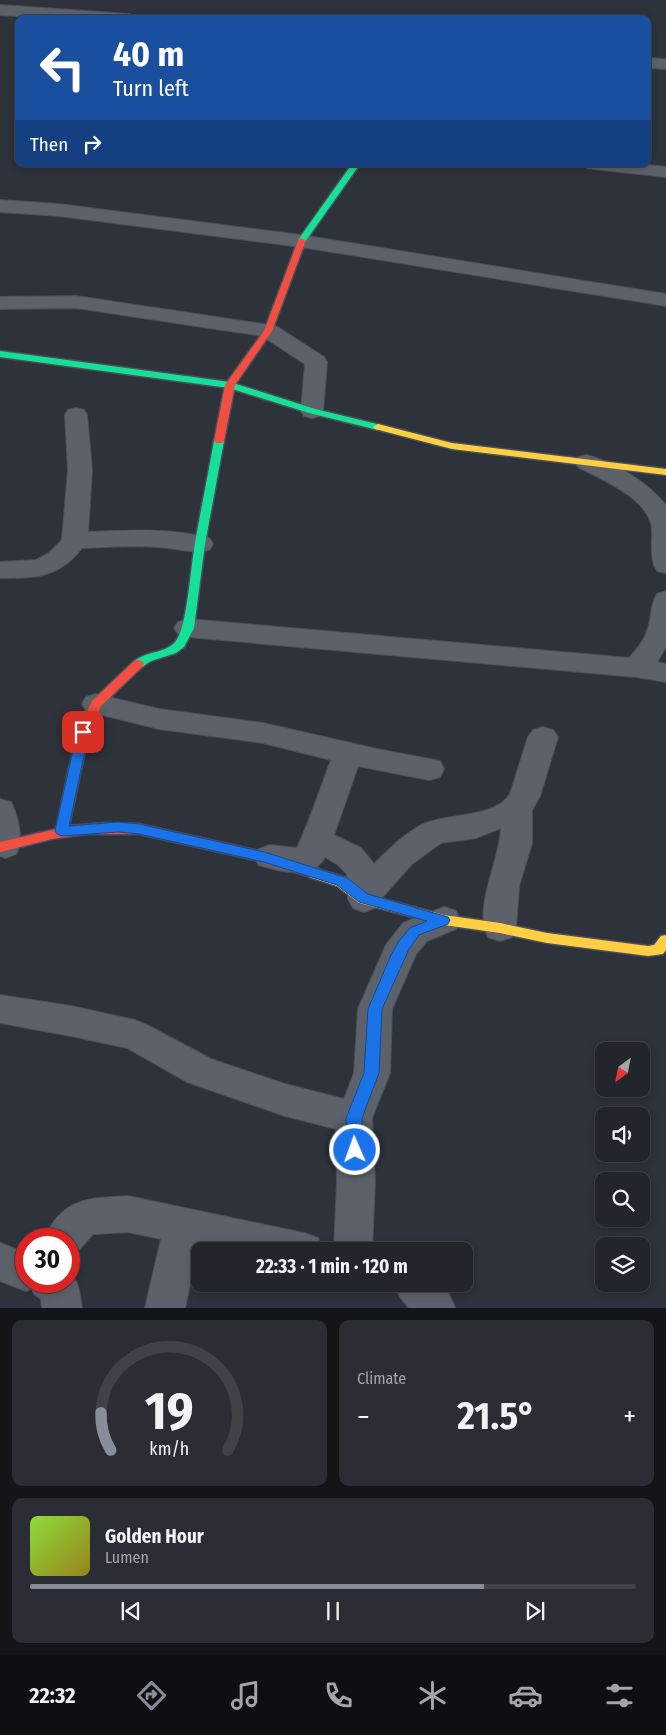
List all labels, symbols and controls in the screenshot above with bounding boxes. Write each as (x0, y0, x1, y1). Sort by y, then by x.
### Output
text: 40 m (113, 33, 184, 75)
icon: left (30, 35, 95, 100)
text: Turn left (113, 75, 189, 102)
icon: right (78, 130, 106, 158)
text: Then (30, 133, 68, 156)
pin (62, 711, 104, 753)
icon: arrive (69, 718, 97, 746)
north arrow (595, 1042, 650, 1098)
map controls (595, 1042, 650, 1292)
button: sound (595, 1107, 650, 1162)
position arrow (328, 1123, 380, 1175)
button: search (595, 1172, 650, 1227)
speed limit sign: 30 (15, 1228, 80, 1293)
button: layers (595, 1237, 650, 1292)
text: 22:33 · 1 min · 120 m (256, 1255, 408, 1278)
text: Climate (357, 1369, 406, 1388)
text: 19 (145, 1380, 194, 1443)
text: 21.5° (457, 1393, 536, 1439)
text: − (357, 1400, 370, 1433)
text: + (623, 1400, 636, 1433)
text: km/h (150, 1438, 189, 1460)
text: Golden Hour (105, 1525, 204, 1548)
text: Lumen (105, 1548, 149, 1567)
icon: previous (117, 1597, 145, 1625)
icon: pause (319, 1597, 347, 1625)
icon: next (521, 1597, 549, 1625)
icon: directions (134, 1678, 169, 1713)
icon: music (228, 1678, 263, 1713)
icon: phone (321, 1678, 356, 1713)
icon: climate (415, 1678, 450, 1713)
icon: car (508, 1678, 543, 1713)
icon: filters (602, 1678, 637, 1713)
text: 22:32 (29, 1682, 75, 1709)

